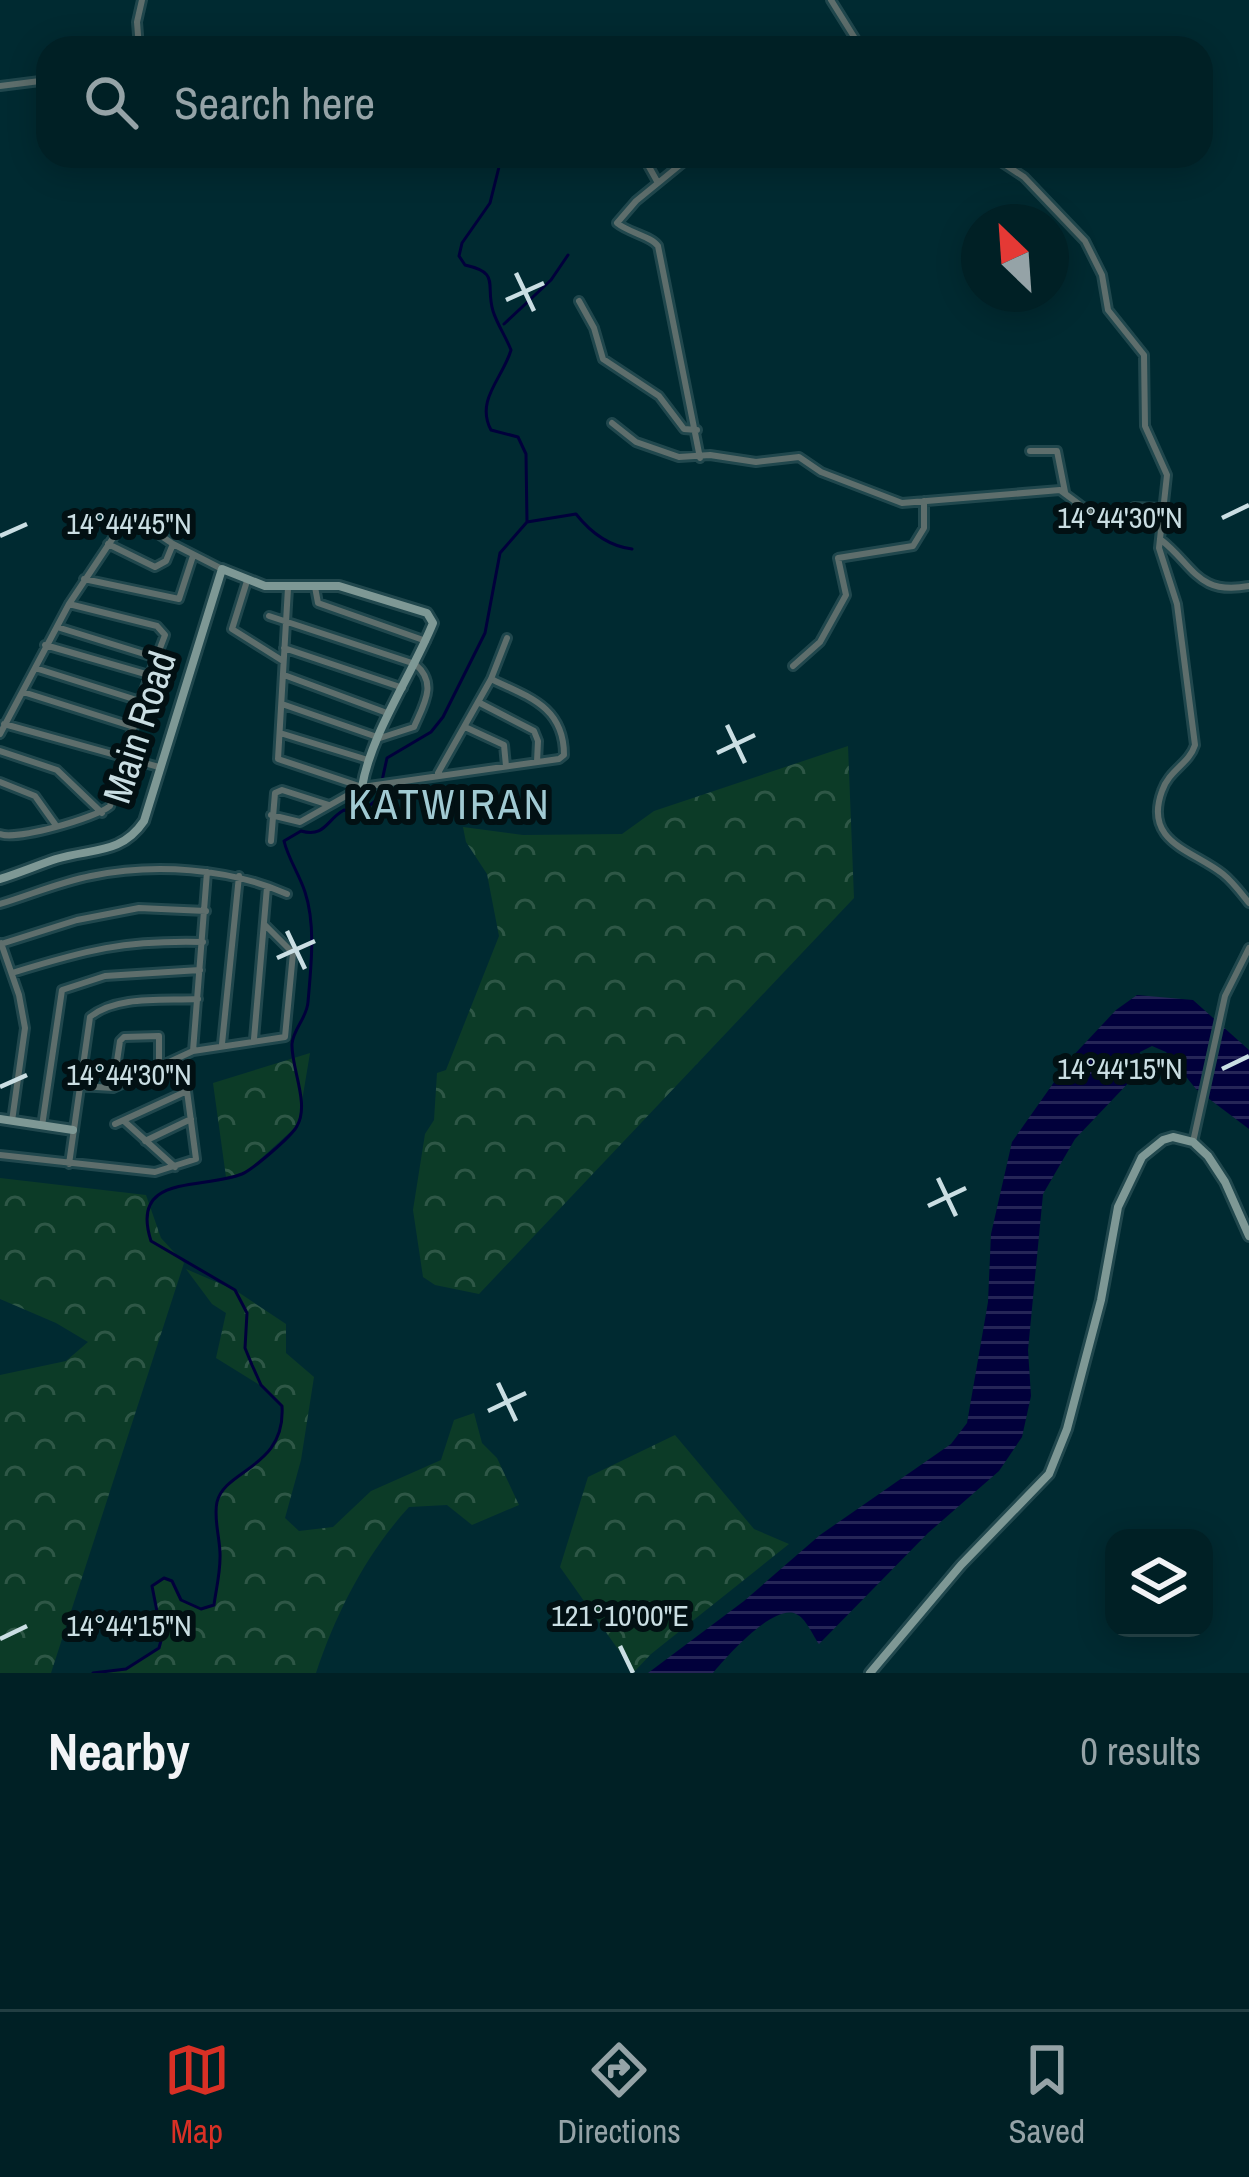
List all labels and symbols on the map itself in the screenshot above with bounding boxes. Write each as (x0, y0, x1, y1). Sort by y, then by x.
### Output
north arrow (961, 204, 1069, 312)
text: 14°44'30"N (1057, 497, 1183, 537)
text: 14°44'45"N (66, 503, 192, 543)
street label: Main Road (90, 645, 188, 809)
district label: KATWIRAN (348, 776, 552, 832)
text: 14°44'15"N (1057, 1048, 1183, 1088)
text: 14°44'30"N (66, 1054, 192, 1094)
text: 121°10'00"E (551, 1595, 689, 1635)
text: 14°44'15"N (66, 1605, 192, 1645)

